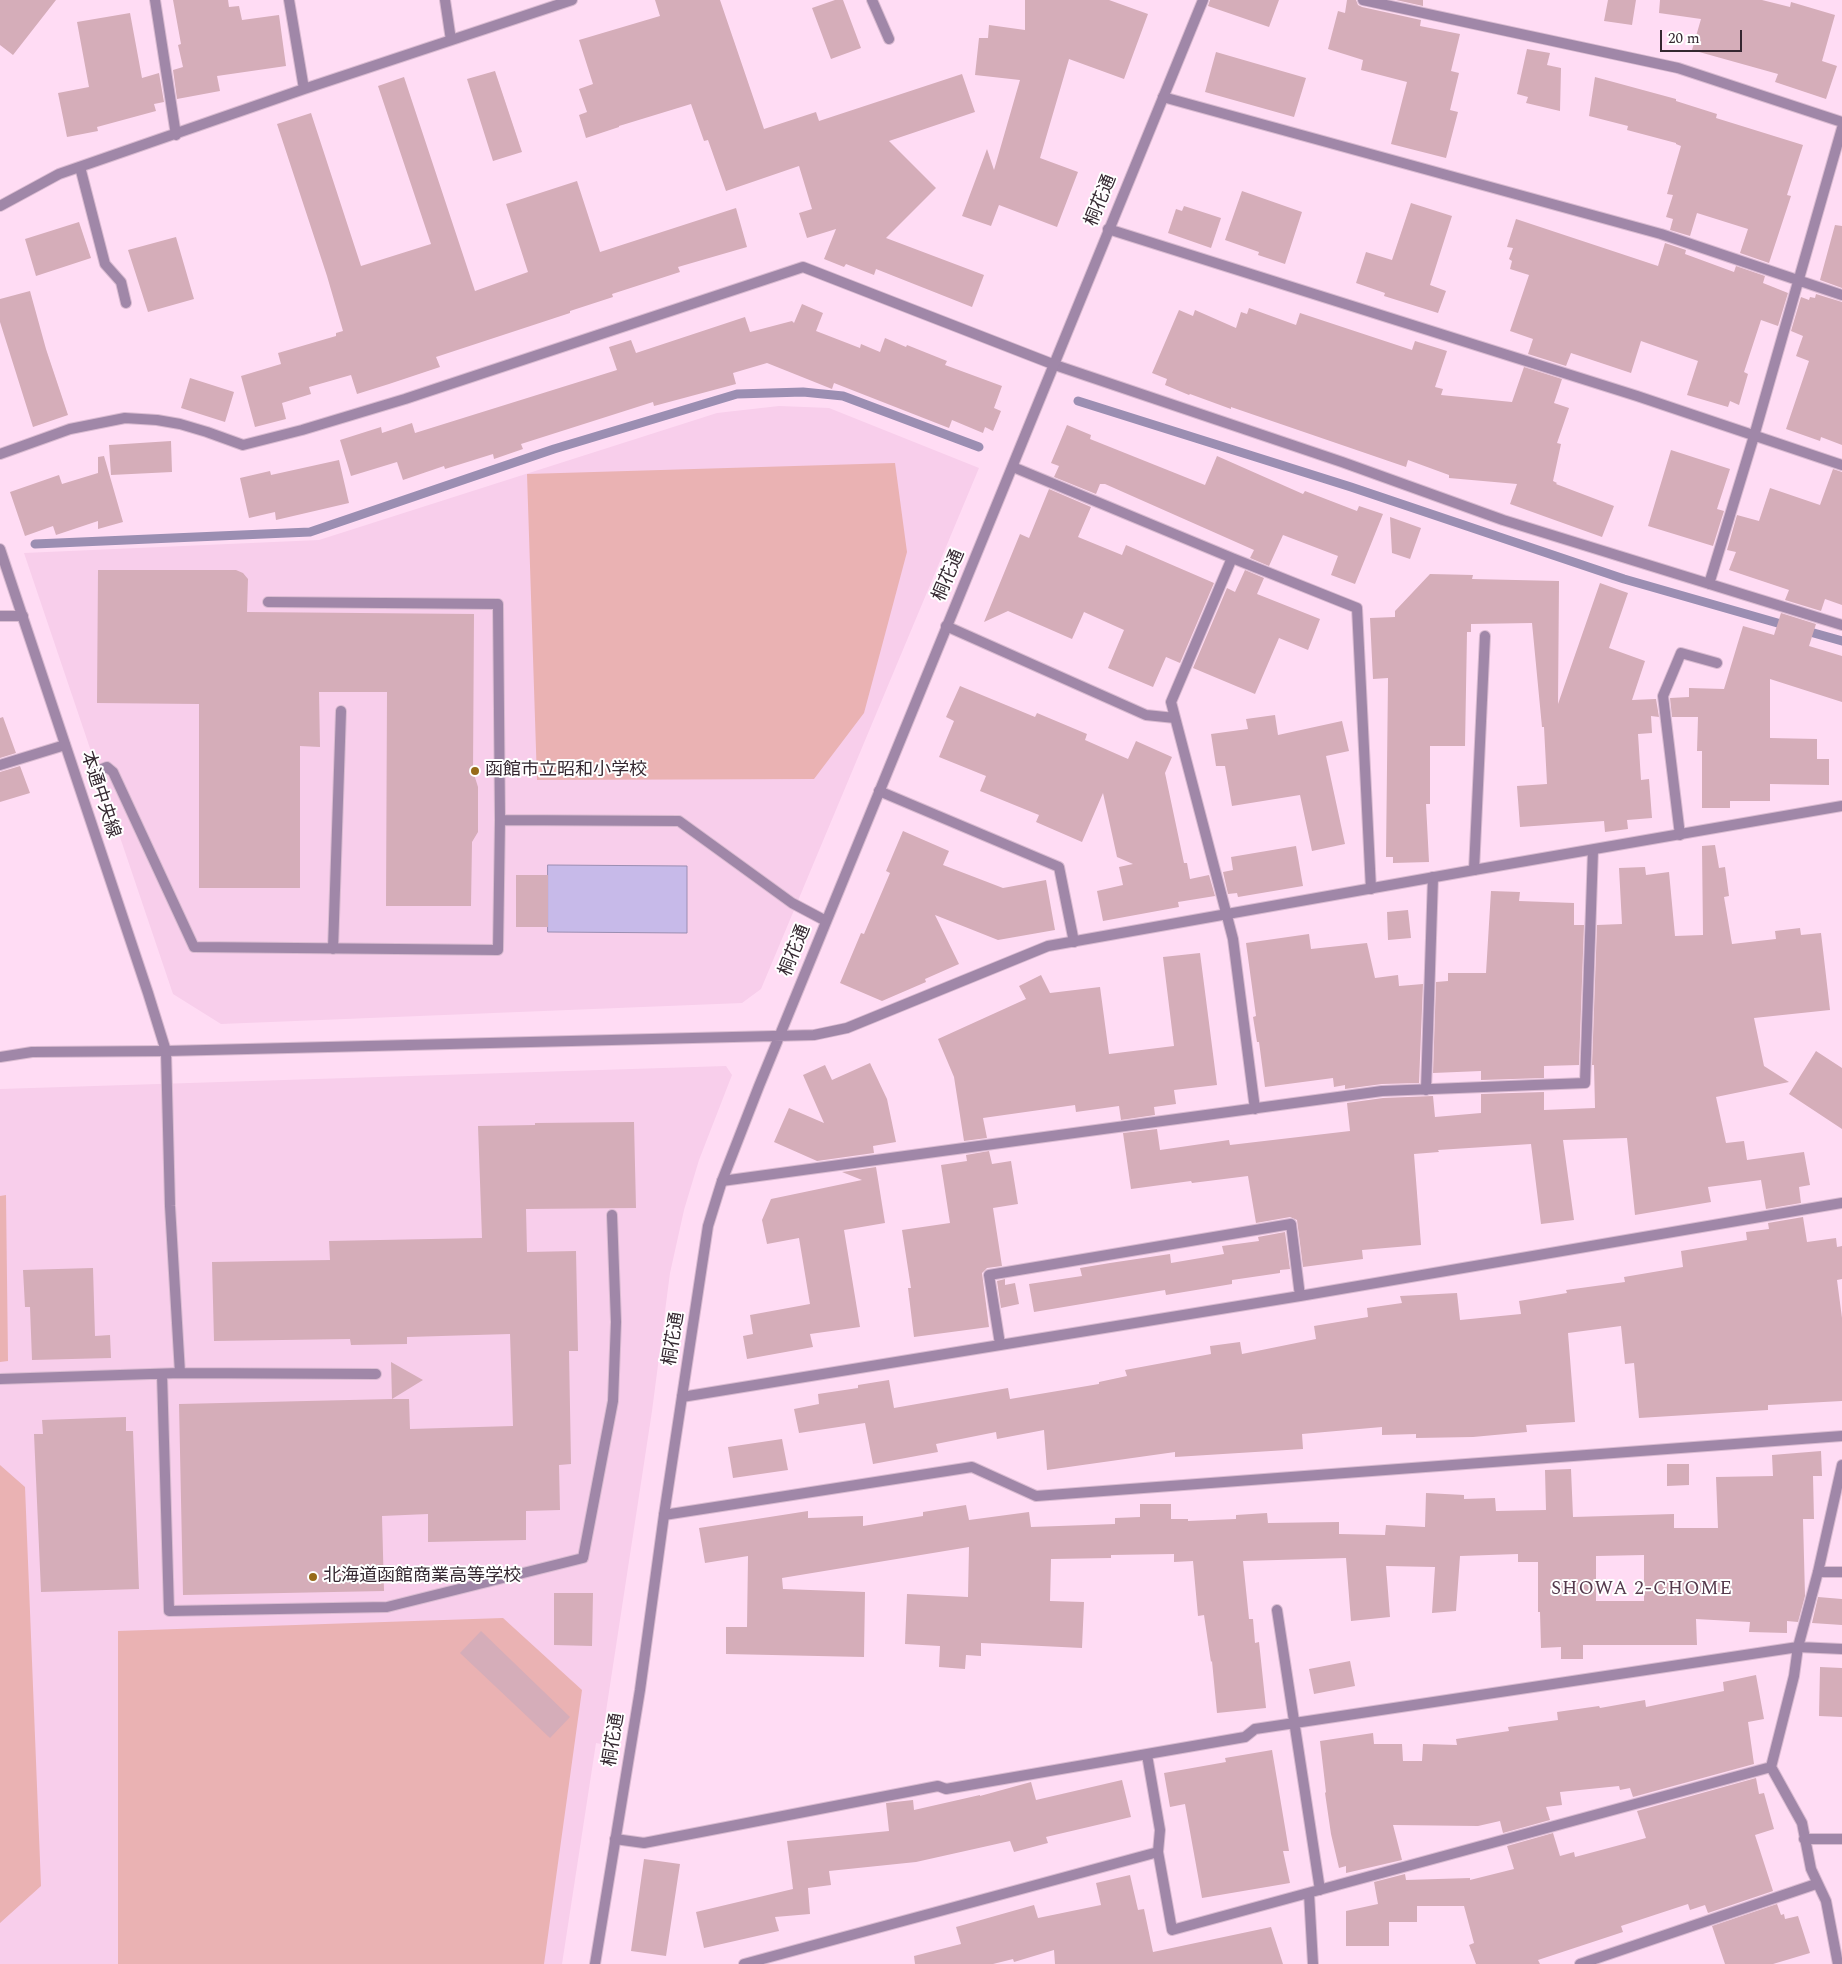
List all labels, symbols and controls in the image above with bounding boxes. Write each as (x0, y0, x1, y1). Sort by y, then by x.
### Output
scale bar (1662, 20, 1744, 52)
text: 20 m (1668, 27, 1700, 50)
street label: 桐花通 (1082, 172, 1122, 230)
street label: 桐花通 (930, 547, 970, 605)
street label: 本通中央線 (75, 749, 123, 841)
place label: 函館市立昭和小学校 (485, 760, 647, 782)
marker: 函館市立昭和小学校 (469, 765, 481, 777)
street label: 桐花通 (776, 922, 816, 980)
street label: 桐花通 (660, 1311, 690, 1367)
place label: 北海道函館商業高等学校 (323, 1566, 521, 1588)
marker: 北海道函館商業高等学校 (307, 1571, 319, 1583)
district label: SHOWA 2-CHOME (1549, 1579, 1735, 1601)
street label: 桐花通 (600, 1712, 630, 1768)

